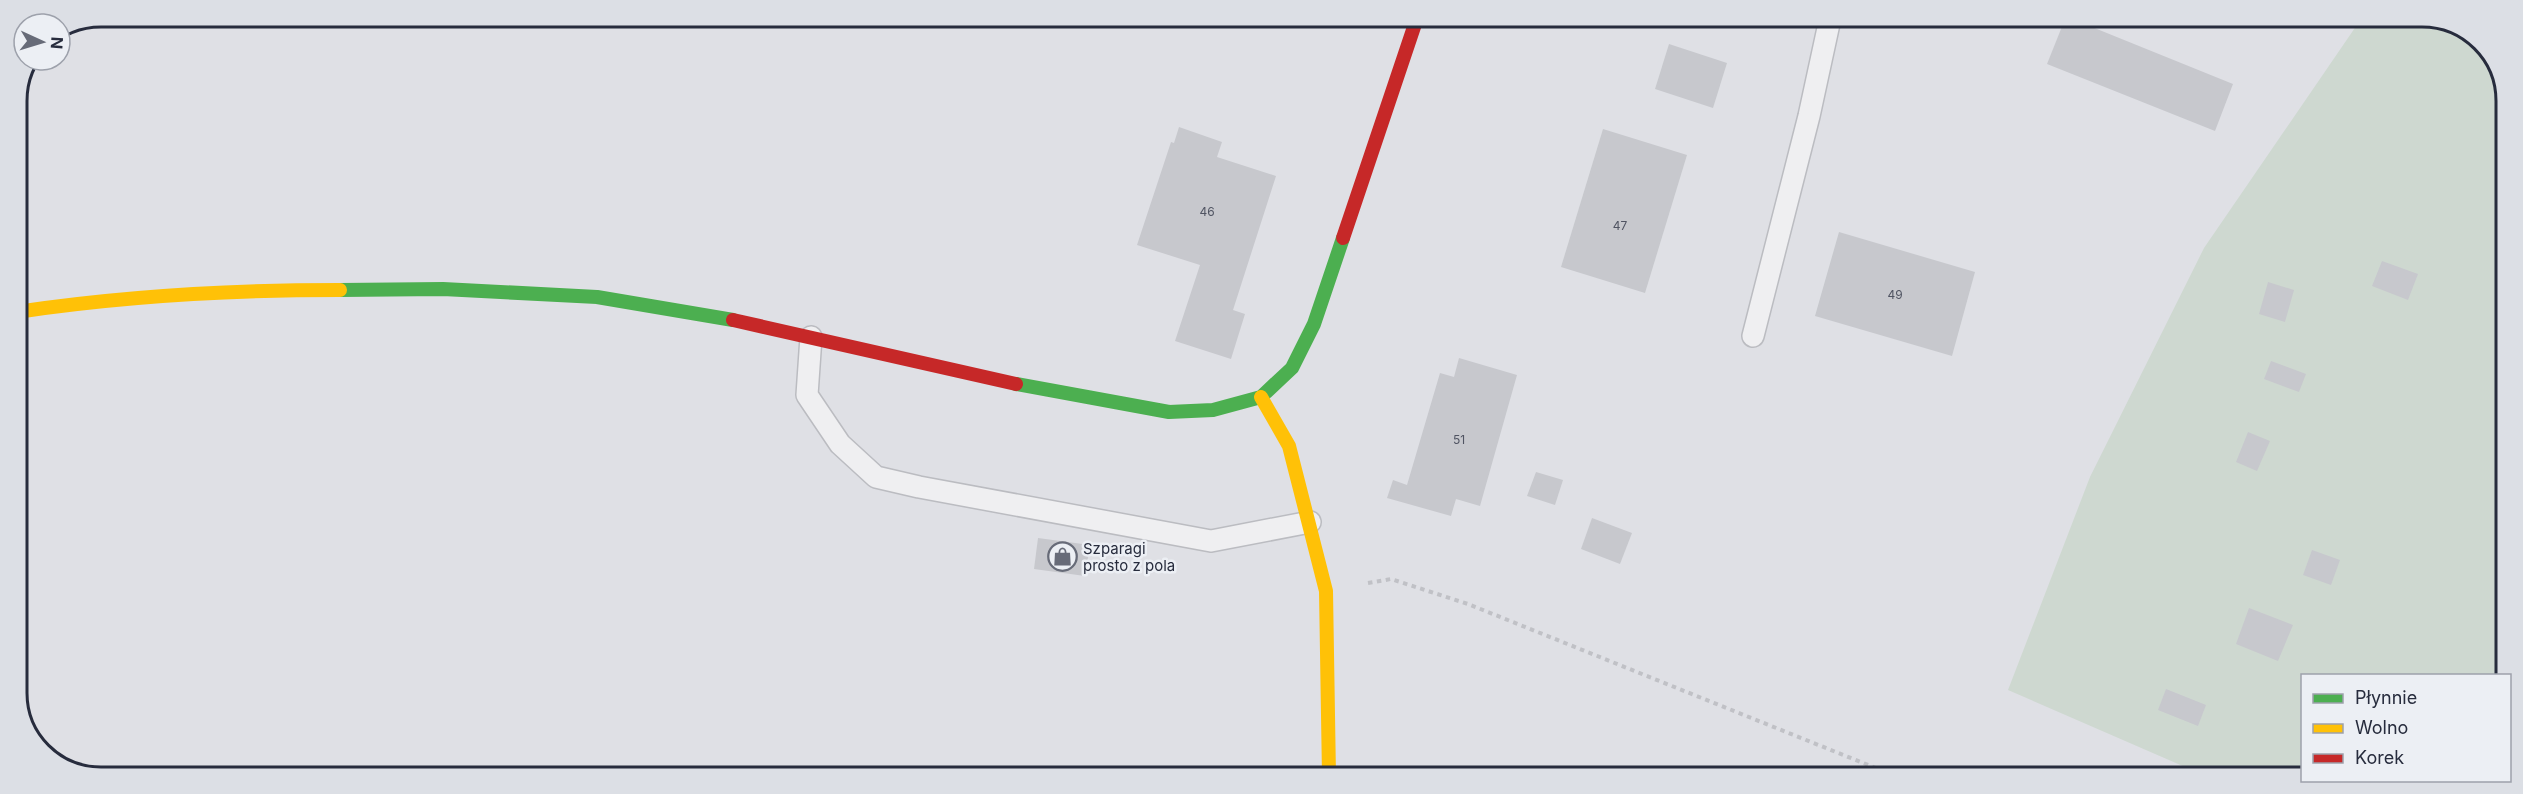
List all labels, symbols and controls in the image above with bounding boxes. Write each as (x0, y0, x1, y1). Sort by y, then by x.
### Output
north arrow (12, 12, 72, 72)
text: N (47, 36, 67, 50)
house number: 46 (1199, 204, 1215, 219)
house number: 47 (1613, 218, 1627, 233)
house number: 49 (1887, 287, 1903, 302)
house number: 51 (1453, 432, 1465, 447)
place label: Szparagi prosto z pola (1083, 539, 1175, 575)
shop icon: Szparagi prosto z pola (1046, 541, 1078, 573)
legend (2301, 674, 2511, 782)
text: Płynnie (2355, 687, 2417, 708)
text: Wolno (2355, 717, 2408, 738)
text: Korek (2355, 747, 2404, 768)

